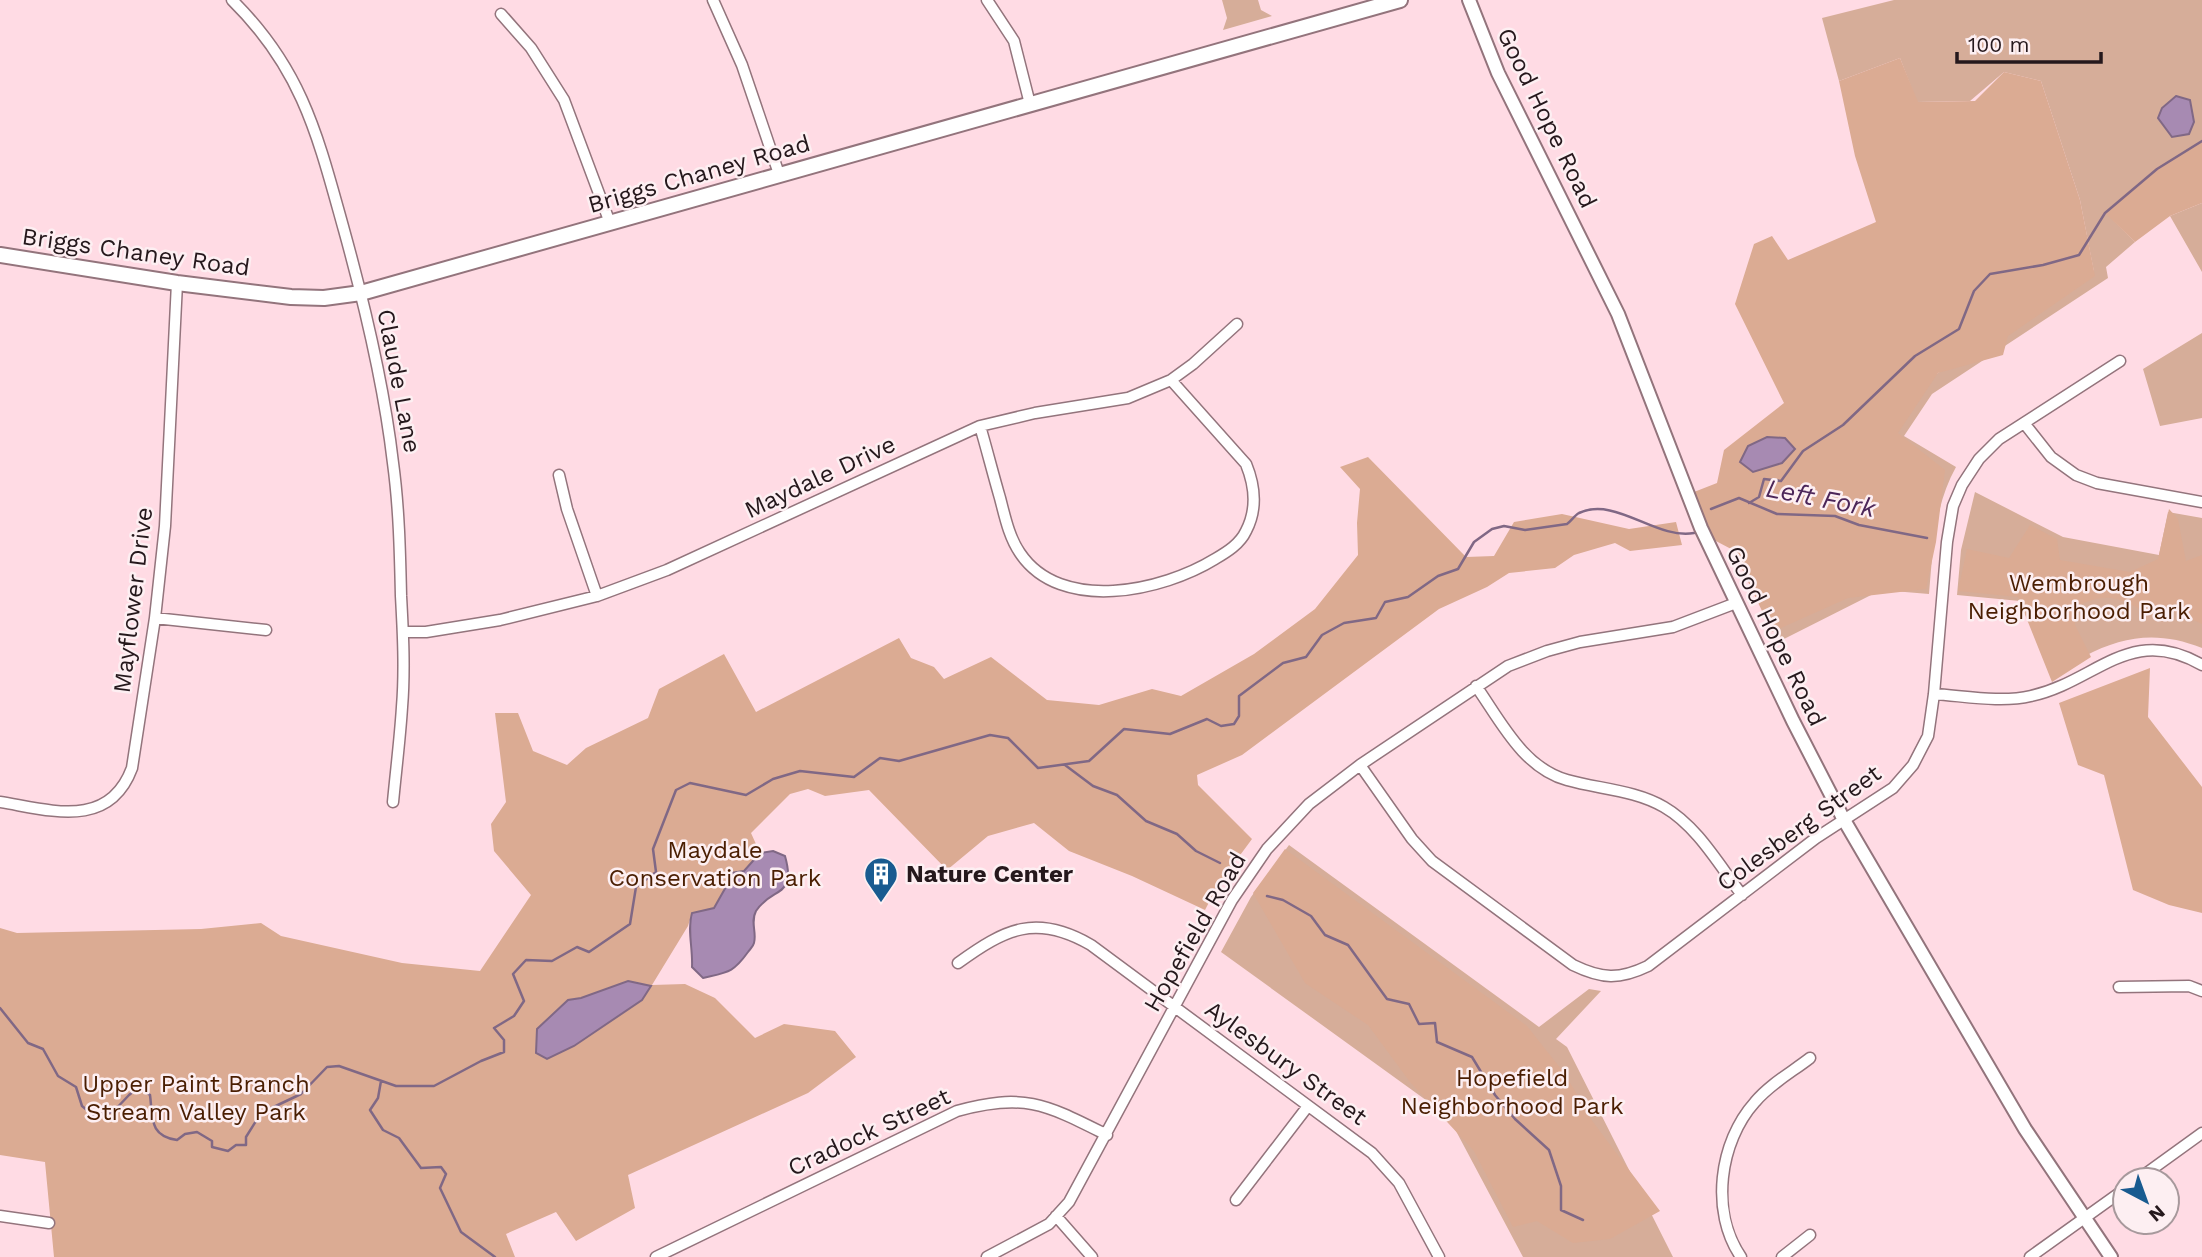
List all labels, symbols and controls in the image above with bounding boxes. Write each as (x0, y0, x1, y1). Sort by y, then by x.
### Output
scale bar (1957, 21, 2100, 65)
street label: Good Hope Road (1491, 23, 1603, 213)
text: 100 m (1968, 32, 2030, 57)
street label: Briggs Chaney Road (585, 129, 813, 219)
street label: Briggs Chaney Road (20, 222, 252, 282)
street label: Claude Lane (371, 307, 427, 455)
street label: Maydale Drive (740, 430, 900, 524)
water label: Left Fork (1764, 473, 1879, 523)
street label: Mayflower Drive (108, 505, 158, 695)
street label: Good Hope Road (1720, 541, 1832, 731)
park label: Wembrough Neighborhood Park (1967, 569, 2191, 625)
street label: Colesberg Street (1711, 759, 1887, 897)
park label: Maydale Conservation Park (609, 836, 822, 892)
street label: Hopefield Road (1138, 847, 1252, 1017)
building icon: Nature Center (862, 855, 900, 904)
place label: Nature Center (906, 860, 1074, 888)
street label: Aylesbury Street (1200, 995, 1372, 1131)
park label: Hopefield Neighborhood Park (1400, 1064, 1624, 1120)
park label: Upper Paint Branch Stream Valley Park (82, 1070, 310, 1126)
street label: Cradock Street (783, 1082, 955, 1182)
north arrow (2111, 1166, 2181, 1236)
text: N (2144, 1200, 2170, 1227)

